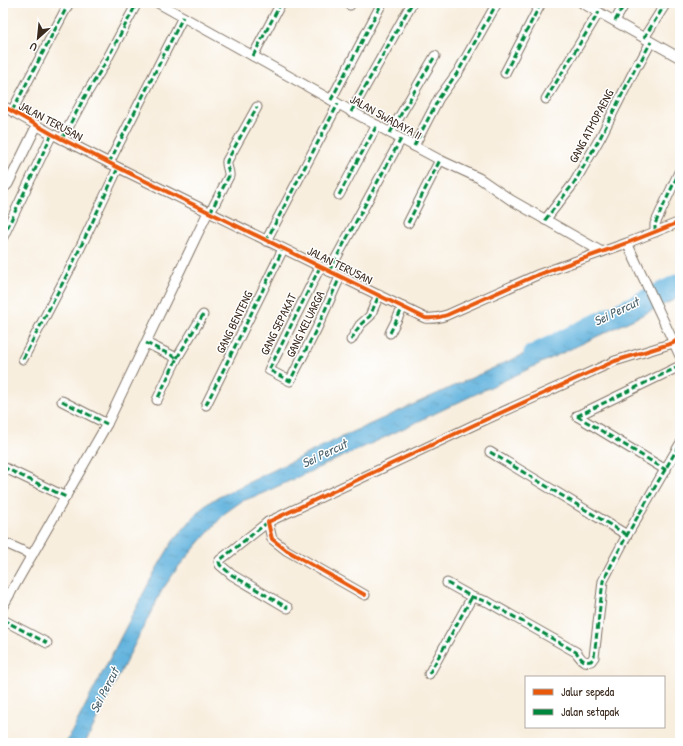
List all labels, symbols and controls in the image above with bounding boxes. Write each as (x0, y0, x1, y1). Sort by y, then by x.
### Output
north arrow (18, 18, 58, 58)
text: U (28, 39, 39, 55)
street label: GANG ATMOPAENG (565, 86, 618, 166)
street label: JALAN SWADAYA II (347, 90, 425, 144)
street label: JALAN TERUSAN (16, 97, 86, 145)
street label: JALAN TERUSAN (305, 242, 375, 288)
street label: GANG BENTENG (212, 288, 257, 356)
street label: GANG KELUARGA (282, 288, 329, 360)
street label: GANG SEPAKAT (256, 290, 300, 358)
water label: Sei Percut (590, 291, 644, 330)
water label: Sei Percut (298, 433, 352, 472)
water label: Sei Percut (85, 662, 124, 716)
legend (525, 676, 665, 728)
text: Jalur sepeda (561, 683, 615, 700)
text: Jalan setapak (561, 703, 619, 720)

